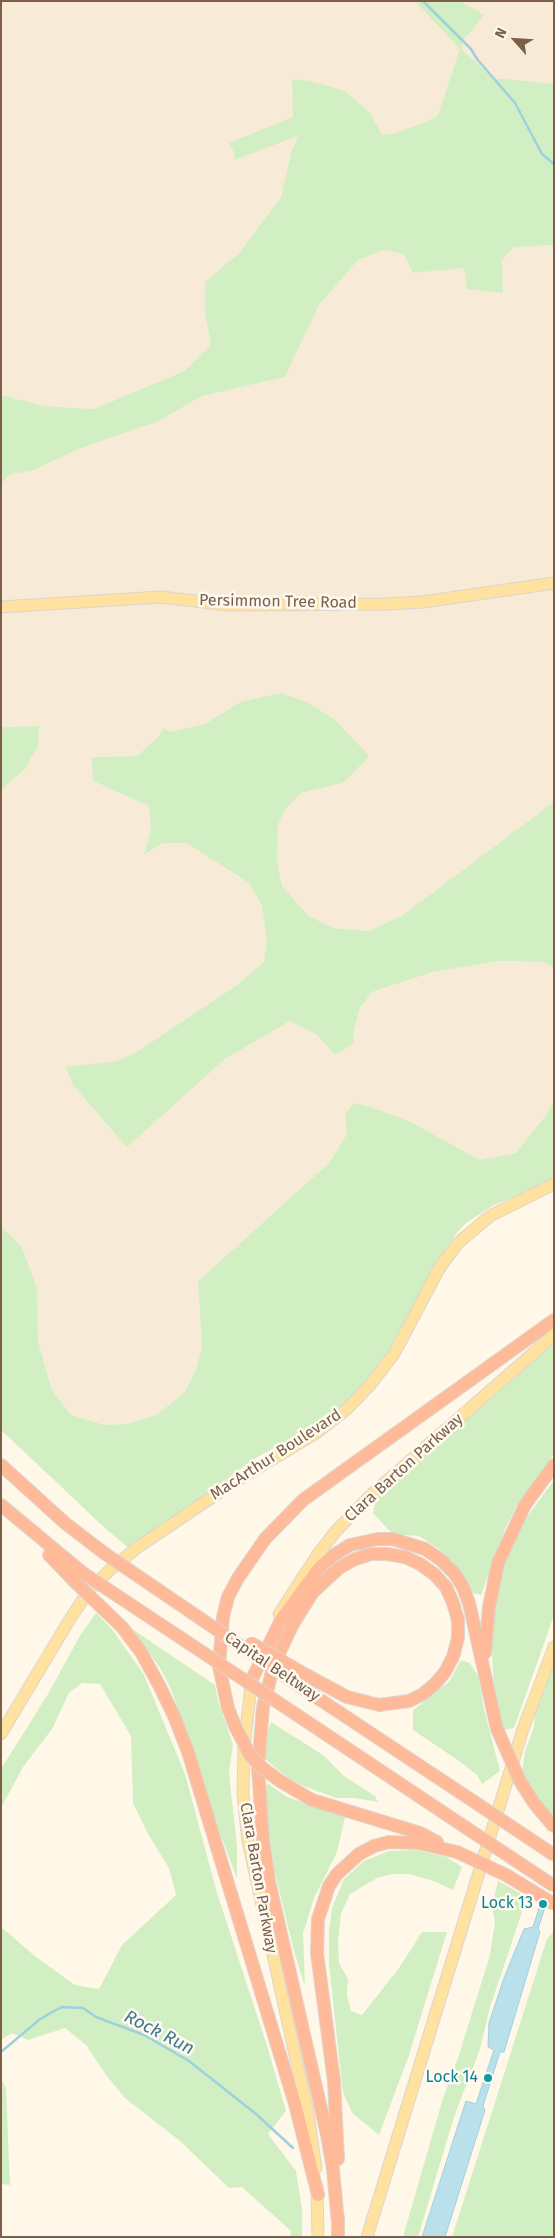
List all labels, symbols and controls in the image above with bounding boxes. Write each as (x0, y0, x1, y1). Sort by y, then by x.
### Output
north arrow (490, 15, 540, 65)
text: N (491, 25, 511, 41)
street label: Persimmon Tree Road (199, 591, 357, 613)
street label: MacArthur Boulevard (207, 1405, 345, 1505)
street label: Clara Barton Parkway (341, 1410, 467, 1526)
street label: Capital Beltway (221, 1628, 323, 1706)
street label: Clara Barton Parkway (235, 1801, 281, 1955)
place label: Lock 13 (481, 1894, 533, 1914)
marker: Lock 13 (537, 1898, 549, 1910)
water label: Rock Run (120, 2006, 198, 2060)
place label: Lock 14 (426, 2068, 478, 2088)
marker: Lock 14 (482, 2072, 494, 2084)

